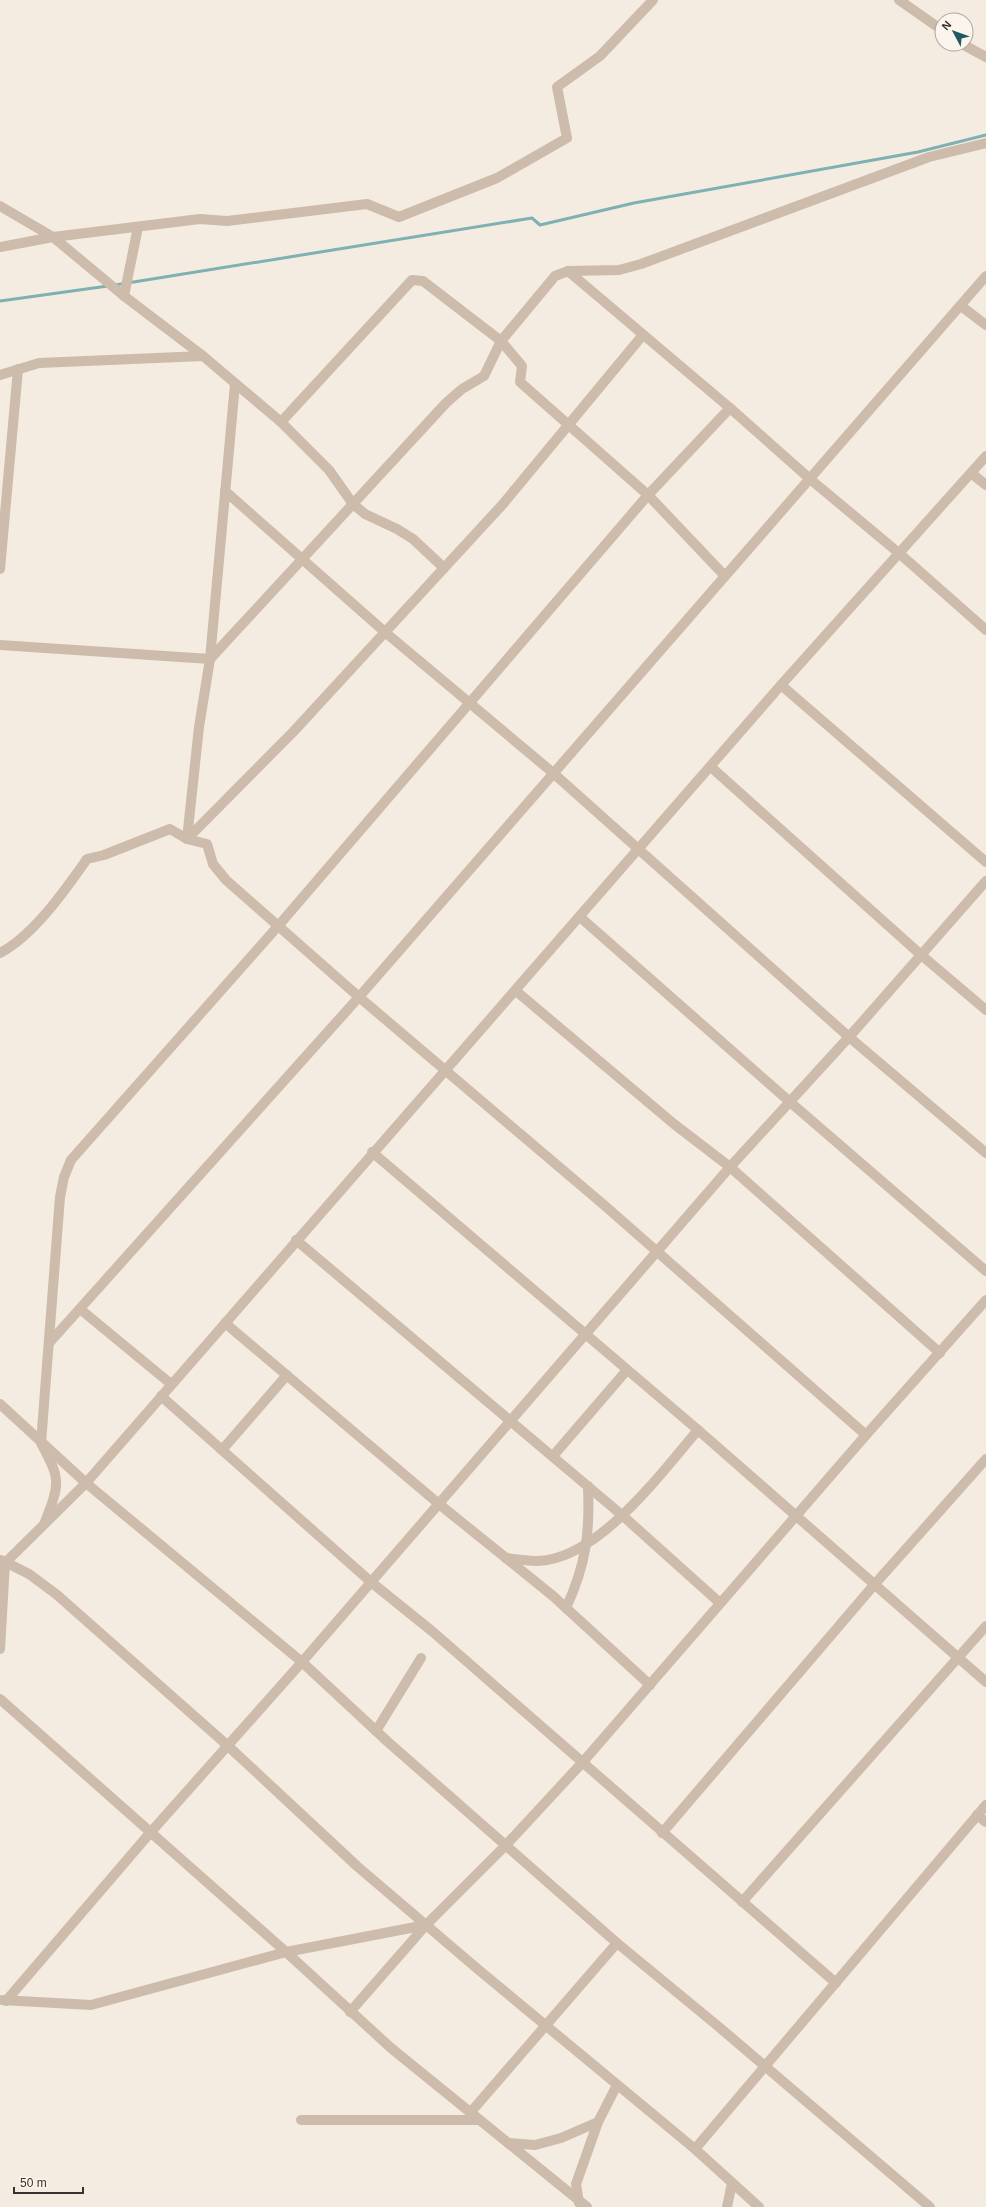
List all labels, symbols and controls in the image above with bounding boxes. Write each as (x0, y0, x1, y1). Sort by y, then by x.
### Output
north arrow (934, 12, 974, 52)
text: N (939, 18, 954, 32)
scale bar (14, 2169, 83, 2195)
text: 50 m (20, 2176, 47, 2190)

